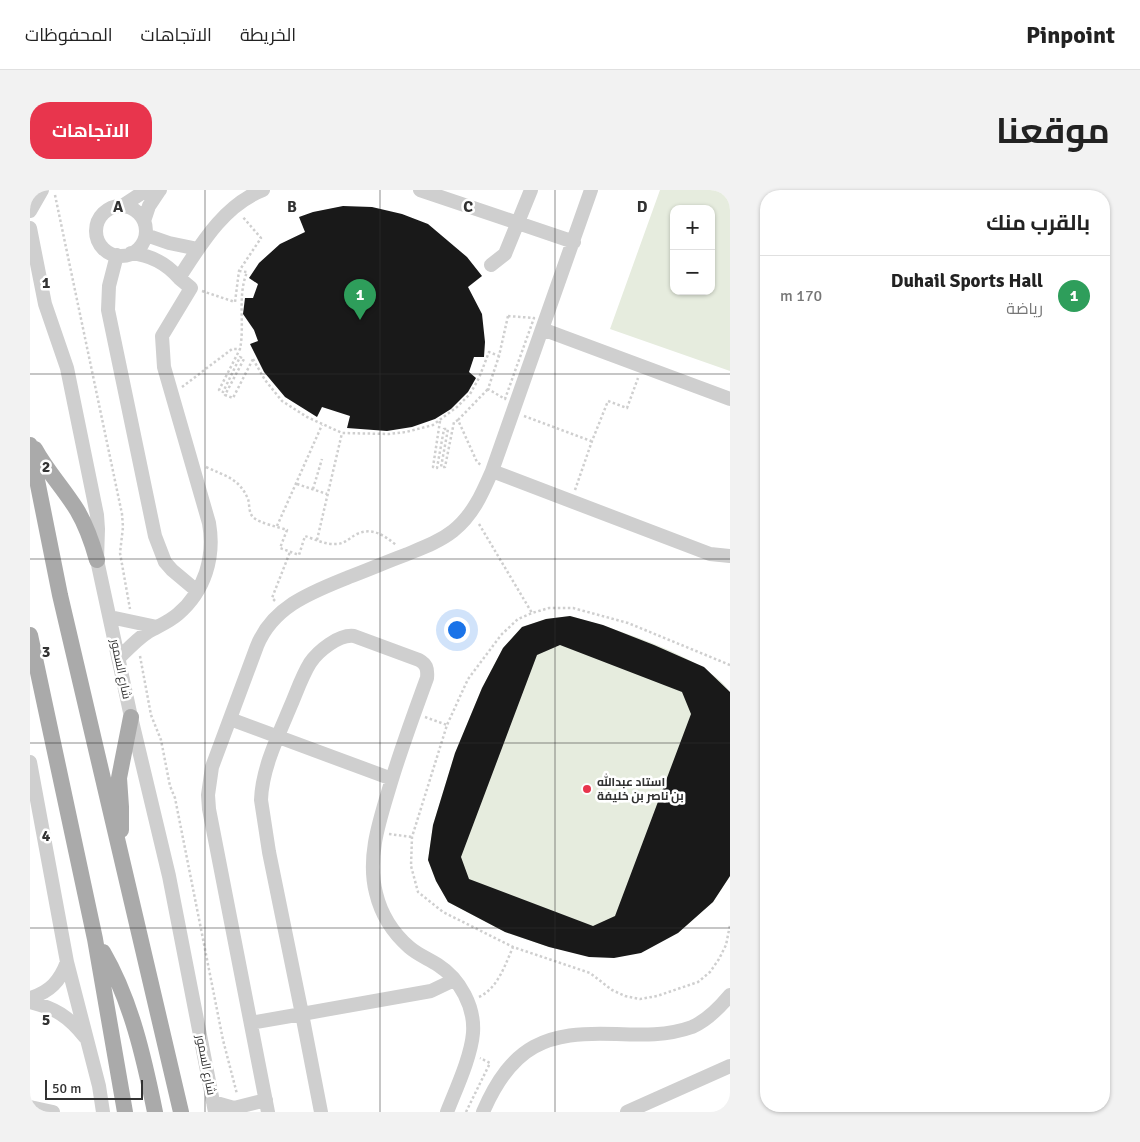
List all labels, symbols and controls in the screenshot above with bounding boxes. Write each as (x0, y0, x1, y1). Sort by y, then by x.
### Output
text: Pinpoint (1026, 20, 1115, 50)
text: المحفوظات (25, 24, 113, 46)
text: الاتجاهات (141, 24, 212, 46)
text: الخريطة (240, 24, 296, 46)
button: الاتجاهات (30, 102, 152, 159)
text: موقعنا (996, 110, 1110, 153)
text: A (113, 197, 124, 217)
text: B (287, 197, 297, 217)
text: C (463, 197, 473, 217)
text: D (637, 197, 648, 217)
map controls (670, 205, 715, 295)
button: + (670, 205, 715, 250)
text: بالقرب منك (986, 210, 1090, 236)
button: − (670, 250, 715, 295)
text: Duhail Sports Hall (891, 269, 1043, 293)
text: 1 (42, 273, 51, 293)
pin: 1 (344, 279, 376, 320)
text: 170 m (780, 286, 822, 306)
text: 1 (1070, 286, 1078, 306)
text: رياضة (1006, 299, 1043, 319)
text: 2 (42, 457, 50, 477)
your location (444, 617, 470, 643)
street label: شارع السمور (107, 637, 134, 701)
text: 3 (42, 642, 50, 662)
place label: استاد عبدالله بن ناصر بن خليفة (597, 773, 684, 804)
marker: استاد عبدالله بن ناصر بن خليفة (581, 783, 593, 795)
text: 4 (42, 826, 51, 846)
text: 5 (42, 1010, 50, 1030)
street label: شارع السمور (192, 1033, 219, 1096)
scale bar (45, 1077, 142, 1100)
text: 50 m (52, 1080, 81, 1097)

